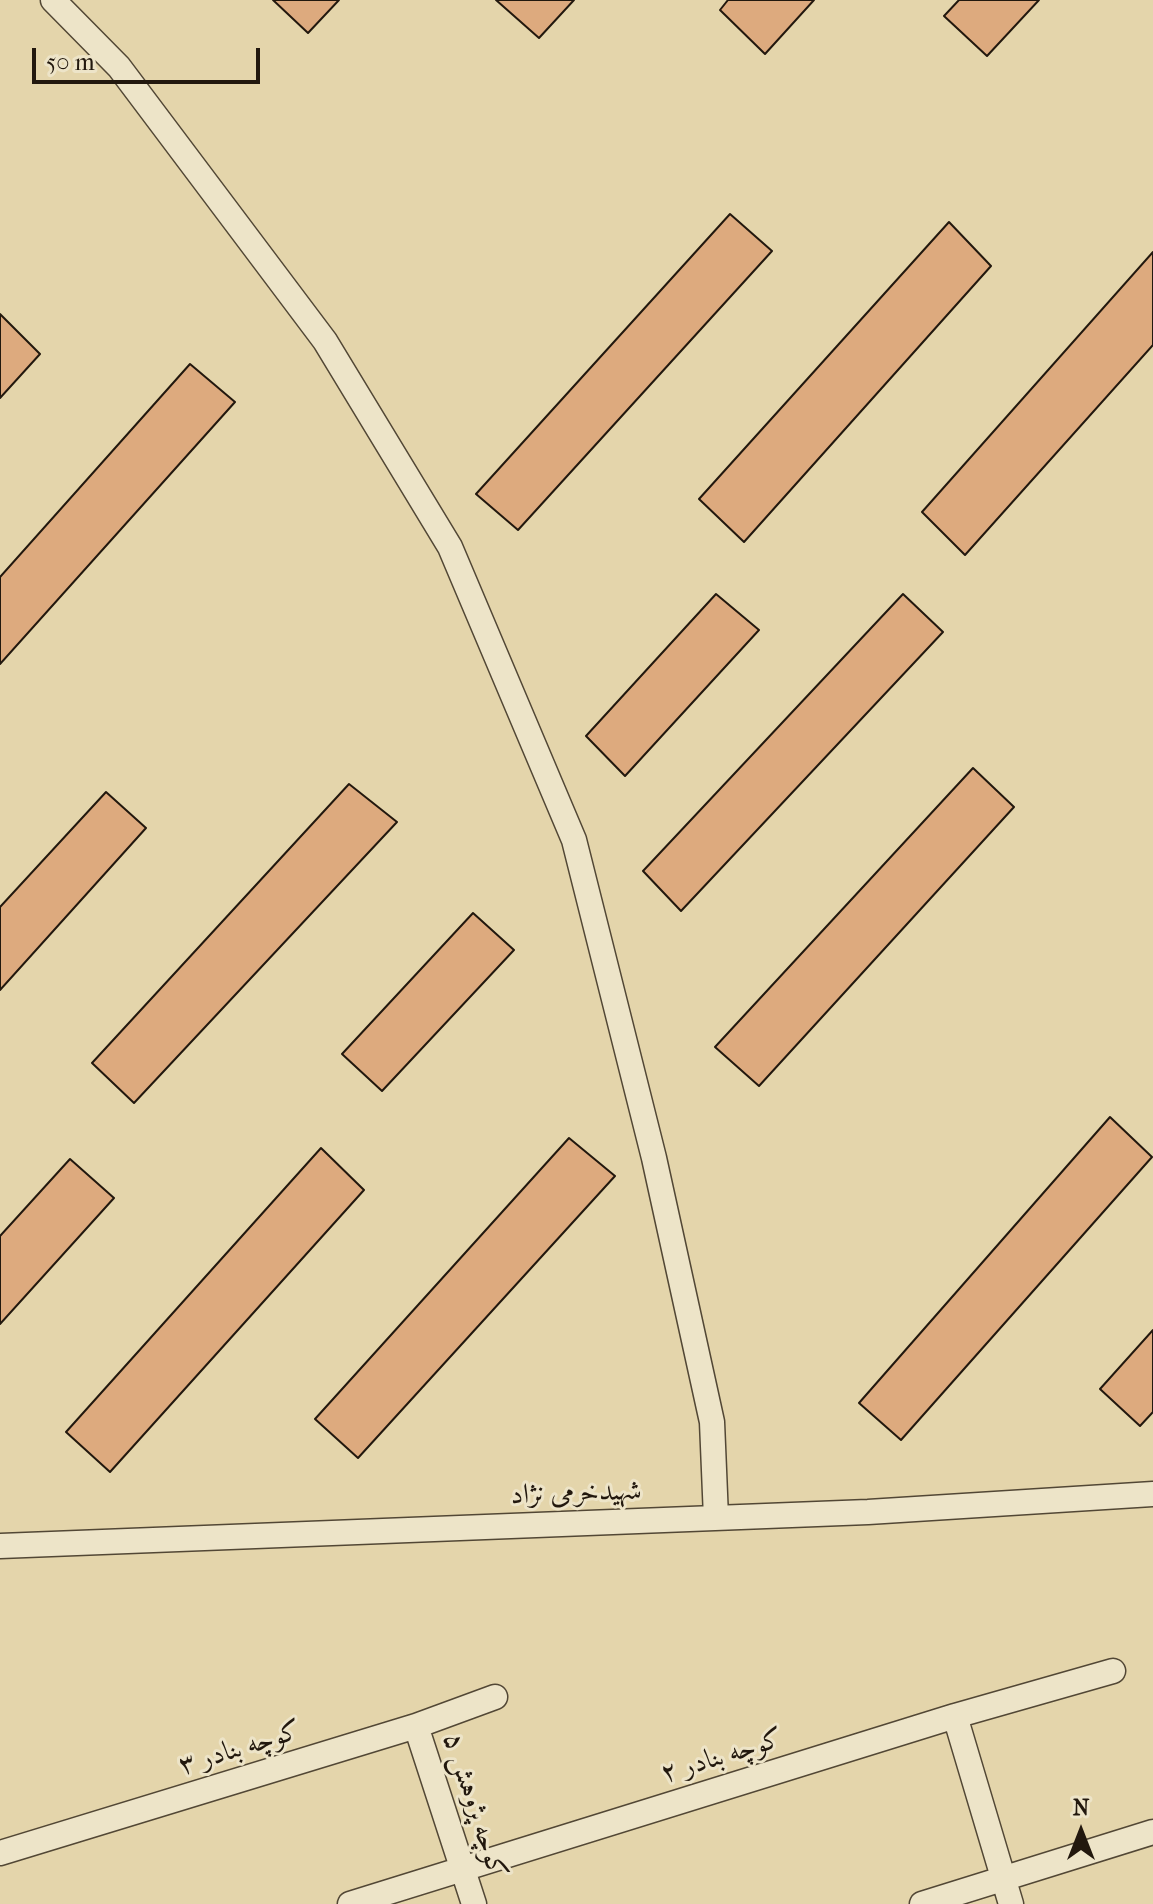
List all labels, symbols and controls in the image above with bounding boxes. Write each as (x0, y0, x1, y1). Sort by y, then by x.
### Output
scale bar (36, 32, 264, 82)
text: 50 m (46, 48, 95, 76)
street label: شهیدخرمی نژاد (510, 1475, 642, 1513)
street label: کوچه بنادر ۳ (175, 1715, 305, 1783)
street label: کوچه بنادر ۲ (657, 1723, 787, 1791)
street label: کوچه پژوهش ۵ (435, 1729, 513, 1883)
north arrow (1041, 1792, 1121, 1872)
text: N (1073, 1795, 1089, 1821)

